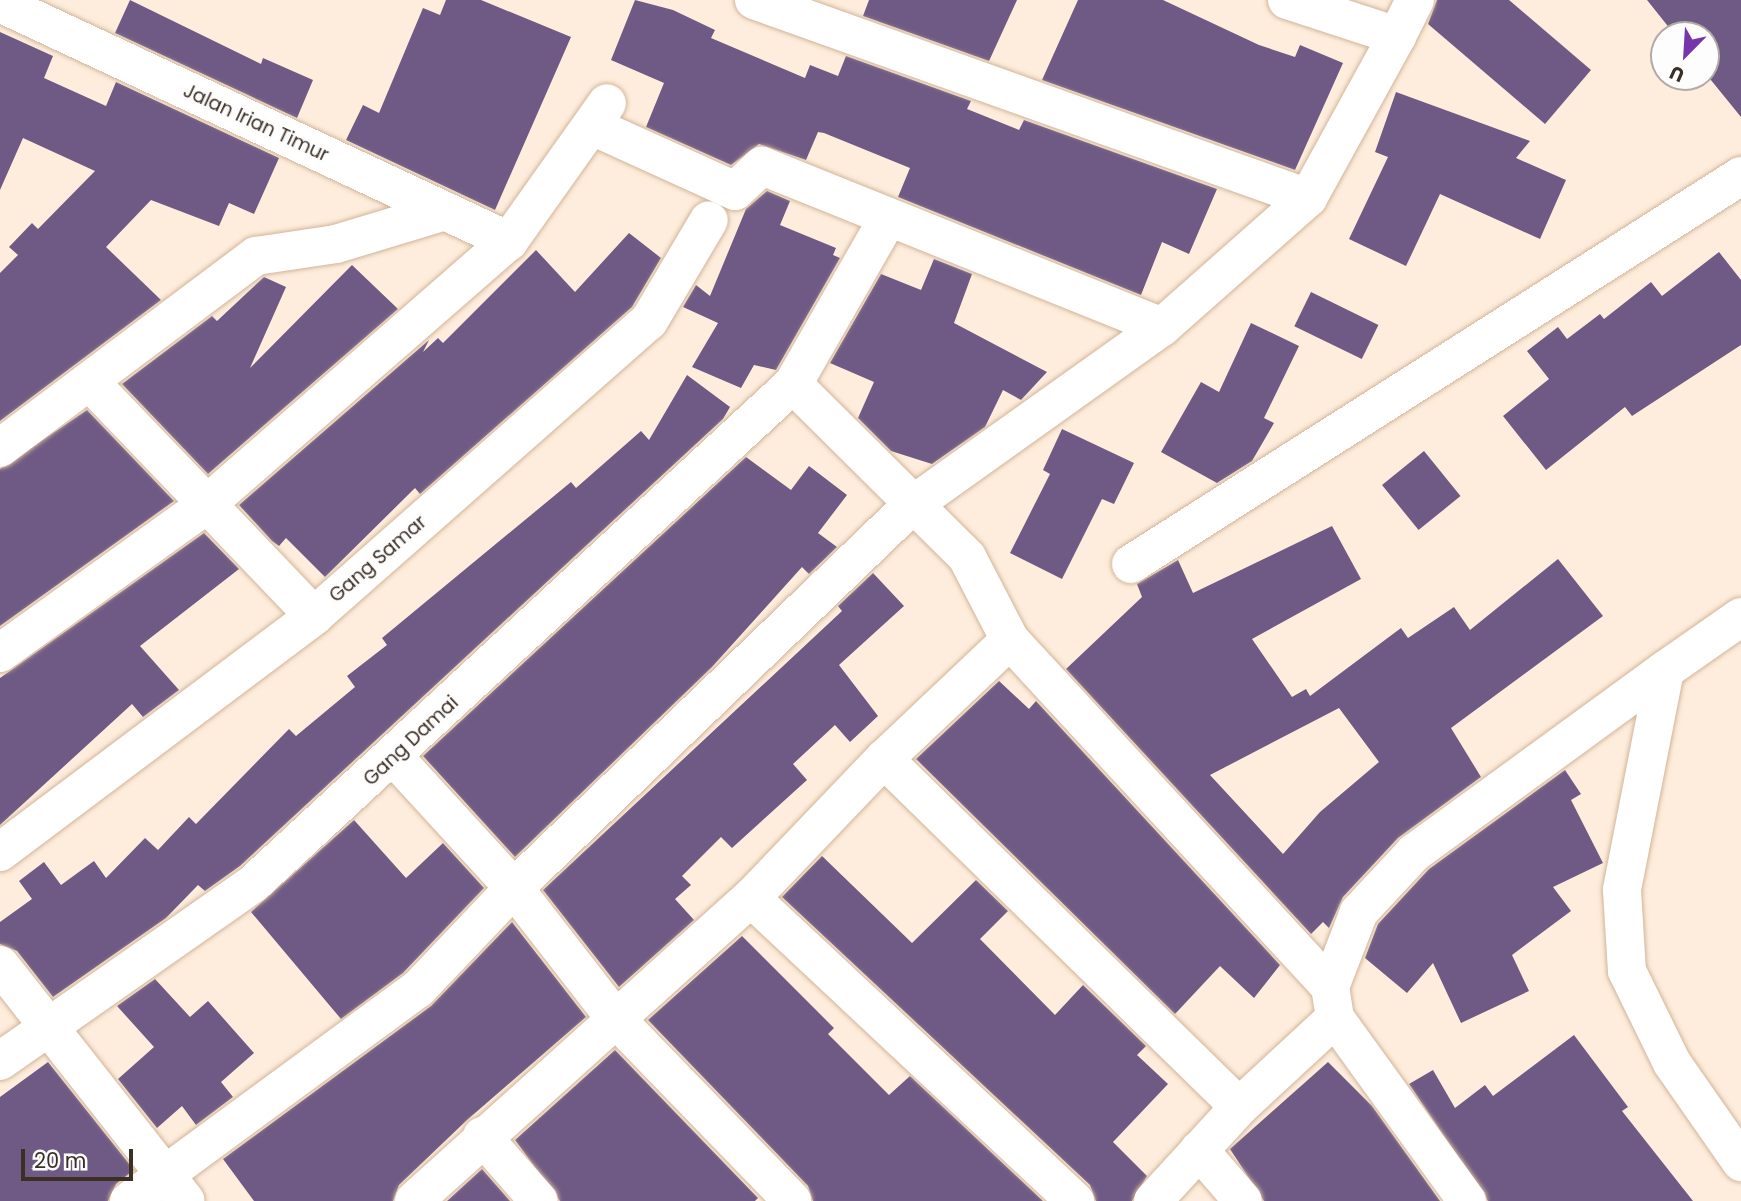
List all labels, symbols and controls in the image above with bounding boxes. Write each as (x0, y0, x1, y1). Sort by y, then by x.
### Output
north arrow (1650, 21, 1720, 91)
text: U (1665, 59, 1689, 89)
street label: Jalan Irian Timur (180, 79, 332, 167)
street label: Gang Samar (325, 511, 431, 607)
street label: Gang Damai (359, 691, 463, 791)
scale bar (24, 1134, 136, 1178)
text: 20 m (34, 1146, 87, 1175)

